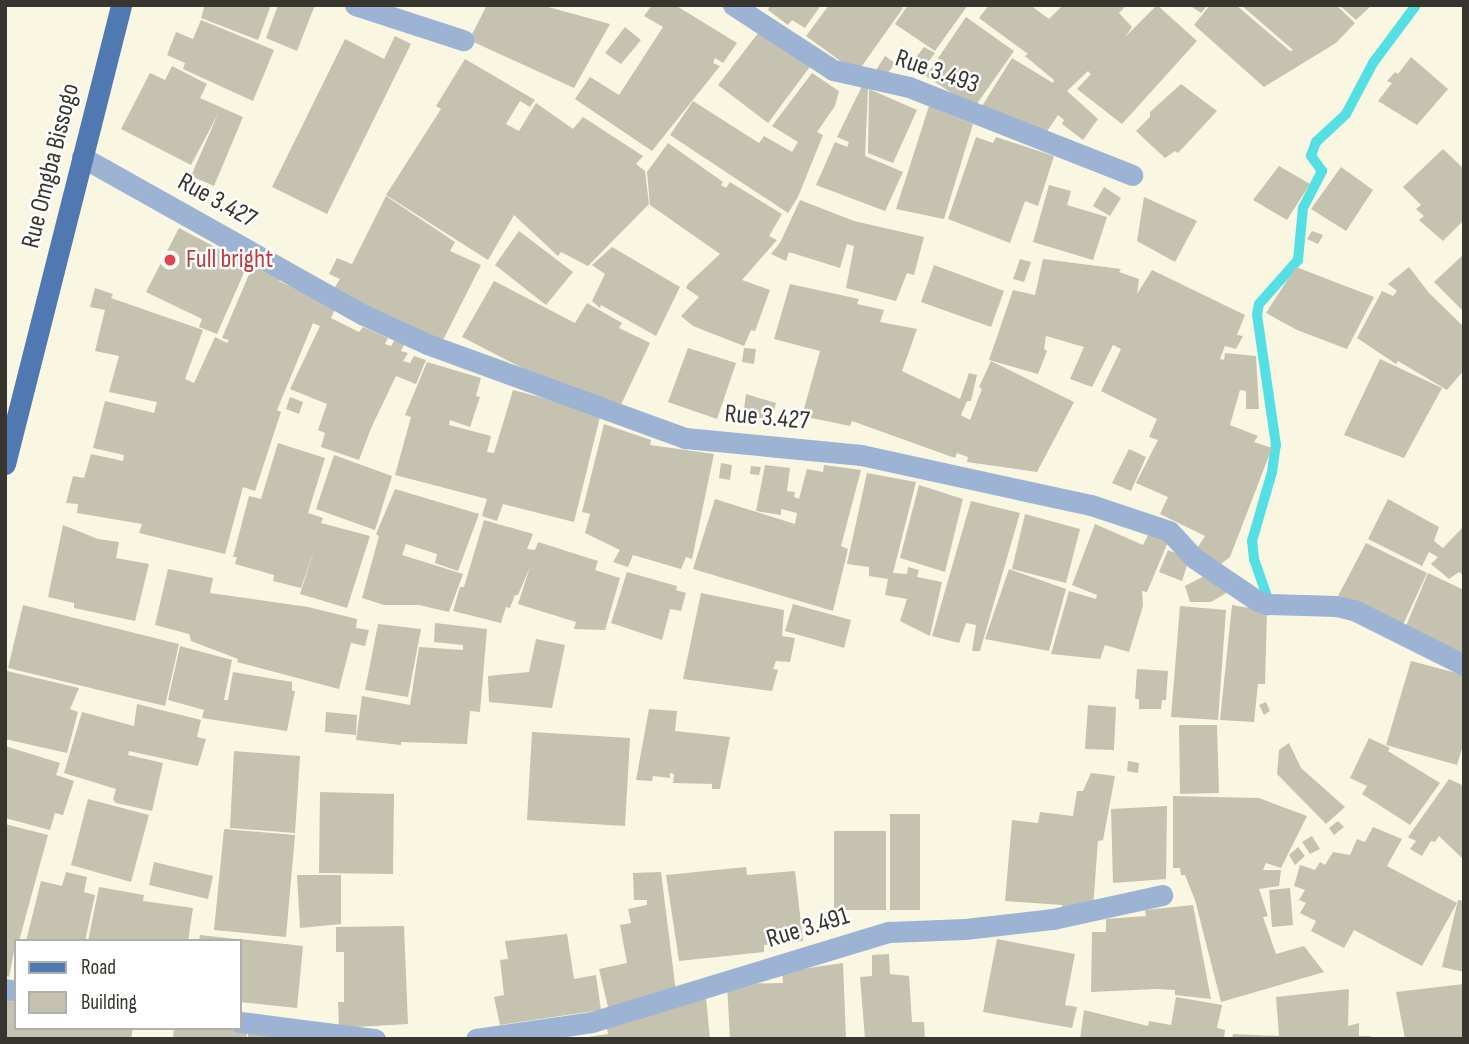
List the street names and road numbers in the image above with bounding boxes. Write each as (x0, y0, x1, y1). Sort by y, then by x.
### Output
street label: Rue 3.493 (891, 43, 983, 101)
street label: Rue Omgba Bissogo (15, 80, 87, 252)
street label: Rue 3.427 (172, 167, 262, 235)
street label: Rue 3.427 (723, 399, 811, 437)
street label: Rue 3.491 (763, 901, 853, 955)

